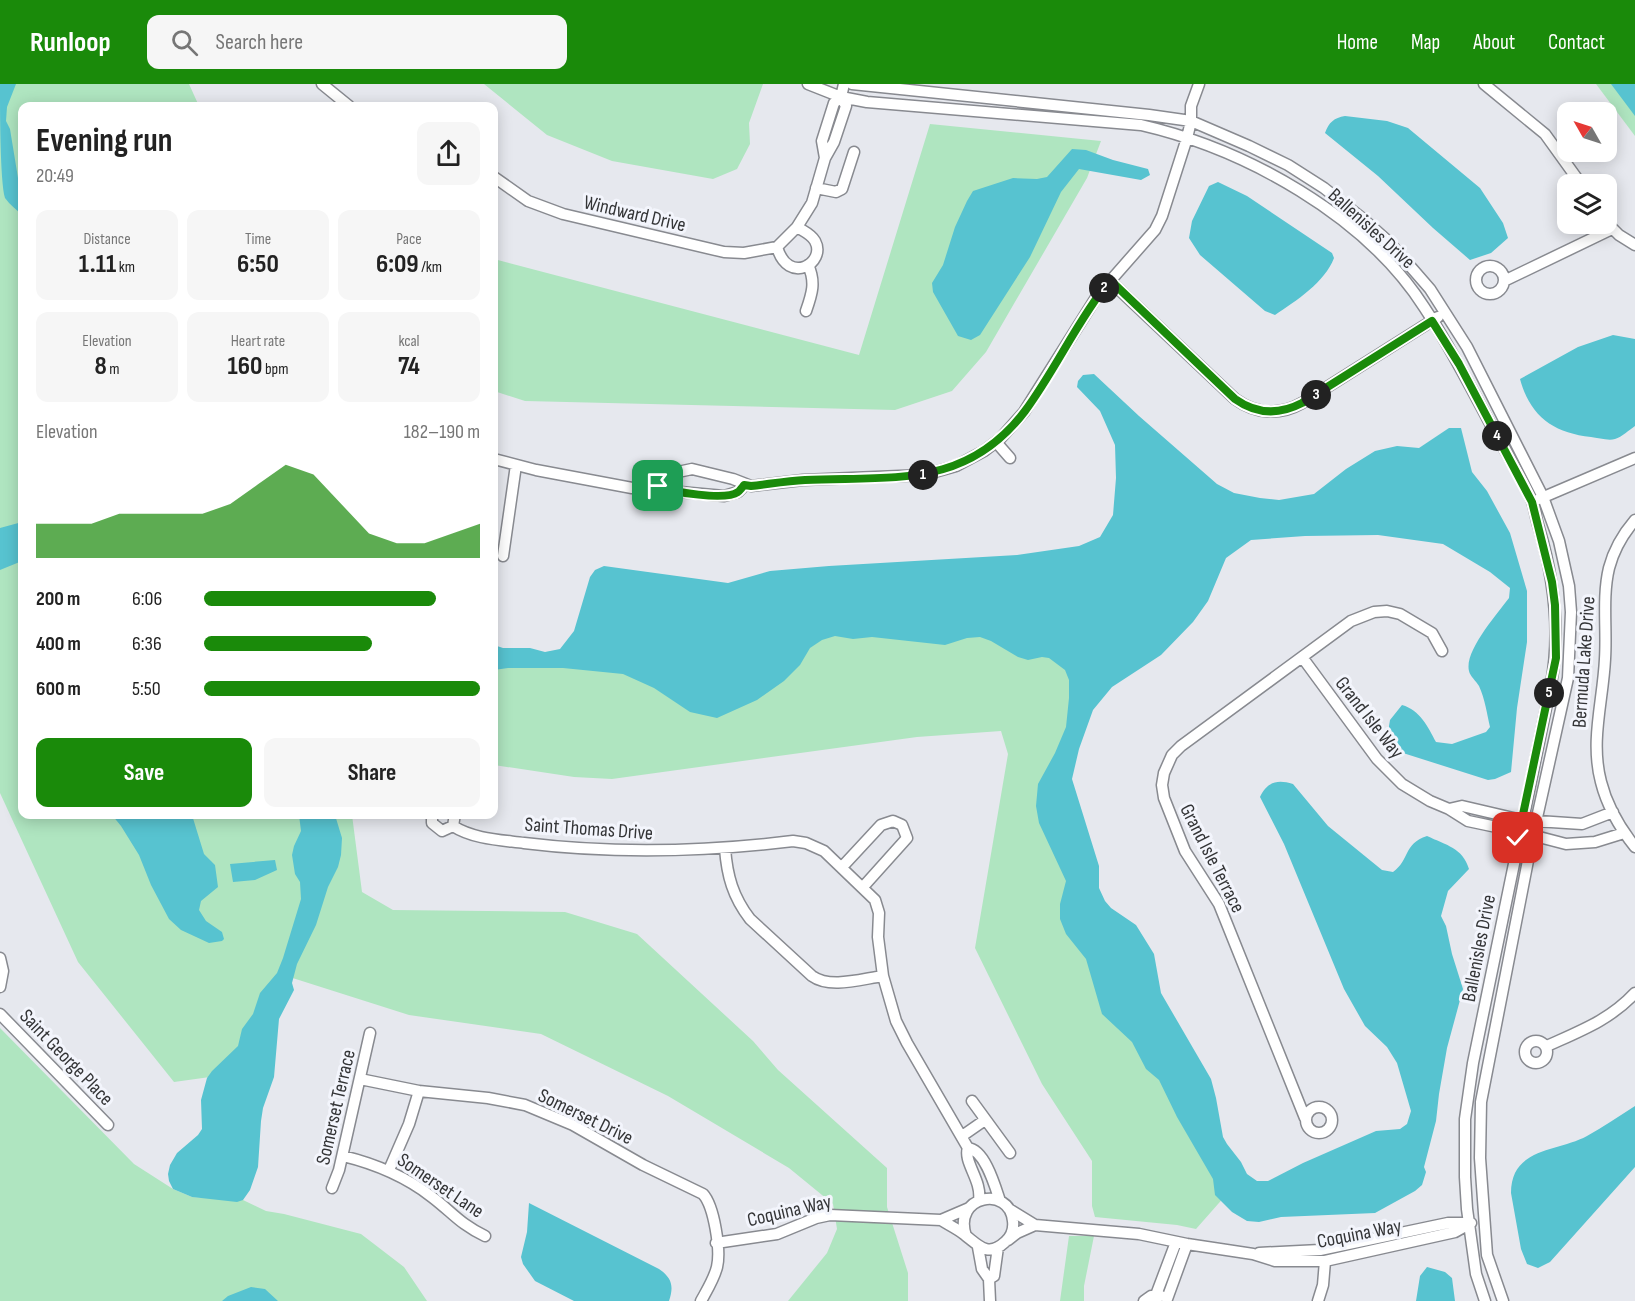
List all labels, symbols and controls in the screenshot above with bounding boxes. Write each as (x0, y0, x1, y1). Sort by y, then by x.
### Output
search box (147, 15, 567, 69)
text: Runloop (30, 26, 111, 59)
icon: search (168, 26, 201, 59)
text: Search here (216, 29, 303, 56)
text: Home (1337, 30, 1378, 55)
text: Map (1411, 30, 1440, 55)
text: About (1473, 30, 1515, 55)
text: Contact (1548, 30, 1605, 55)
north arrow (1557, 102, 1617, 162)
map controls (1557, 102, 1617, 234)
text: Evening run (36, 121, 172, 161)
button: share (417, 122, 480, 185)
text: 20:49 (36, 164, 74, 188)
button: layers (1557, 174, 1617, 234)
street label: Ballenisles Drive (1323, 183, 1420, 274)
street label: Windward Drive (581, 191, 688, 237)
text: Distance (83, 230, 131, 249)
text: Time (245, 230, 271, 249)
text: Pace (396, 230, 422, 249)
text: 1.11 (79, 249, 116, 280)
text: 6:50 (237, 249, 279, 280)
text: 6:09 (376, 249, 419, 280)
text: km (116, 258, 135, 277)
text: /km (419, 258, 442, 277)
pin: 2 (1089, 273, 1119, 303)
text: 2 (1100, 278, 1108, 297)
text: Elevation (82, 332, 132, 351)
text: Heart rate (231, 332, 285, 351)
text: kcal (398, 332, 420, 351)
text: 8 (94, 351, 107, 382)
text: 160 (228, 351, 262, 382)
text: 74 (398, 351, 420, 382)
text: m (107, 360, 120, 379)
text: bpm (262, 360, 288, 379)
pin: 3 (1301, 380, 1331, 410)
text: 3 (1312, 385, 1320, 404)
text: Elevation (36, 420, 98, 444)
text: 182–190 m (404, 420, 480, 444)
pin: 4 (1482, 421, 1512, 451)
text: 4 (1493, 426, 1501, 445)
pin (632, 460, 683, 511)
pin: 1 (908, 460, 938, 490)
text: 1 (920, 465, 926, 484)
icon: arrive (641, 469, 674, 502)
text: 200 m (36, 587, 80, 611)
text: 6:06 (132, 587, 162, 611)
street label: Bermuda Lake Drive (1567, 596, 1601, 729)
text: 400 m (36, 632, 81, 656)
text: 6:36 (132, 632, 162, 656)
street label: Grand Isle Way (1330, 672, 1409, 763)
text: 600 m (36, 677, 81, 701)
text: 5:50 (132, 677, 161, 701)
pin: 5 (1534, 678, 1564, 708)
text: 5 (1545, 683, 1553, 702)
button: Save (36, 738, 252, 807)
button: Share (264, 738, 480, 807)
street label: Grand Isle Terrace (1174, 800, 1250, 917)
pin (1492, 812, 1543, 863)
street label: Saint Thomas Drive (524, 813, 654, 845)
icon: check (1501, 821, 1534, 854)
street label: Ballenisles Drive (1457, 893, 1501, 1004)
street label: Saint George Place (14, 1005, 118, 1111)
street label: Somerset Terrace (311, 1047, 361, 1167)
street label: Somerset Drive (534, 1084, 637, 1150)
street label: Somerset Lane (393, 1148, 488, 1224)
street label: Coquina Way (745, 1190, 834, 1232)
street label: Coquina Way (1315, 1214, 1404, 1254)

